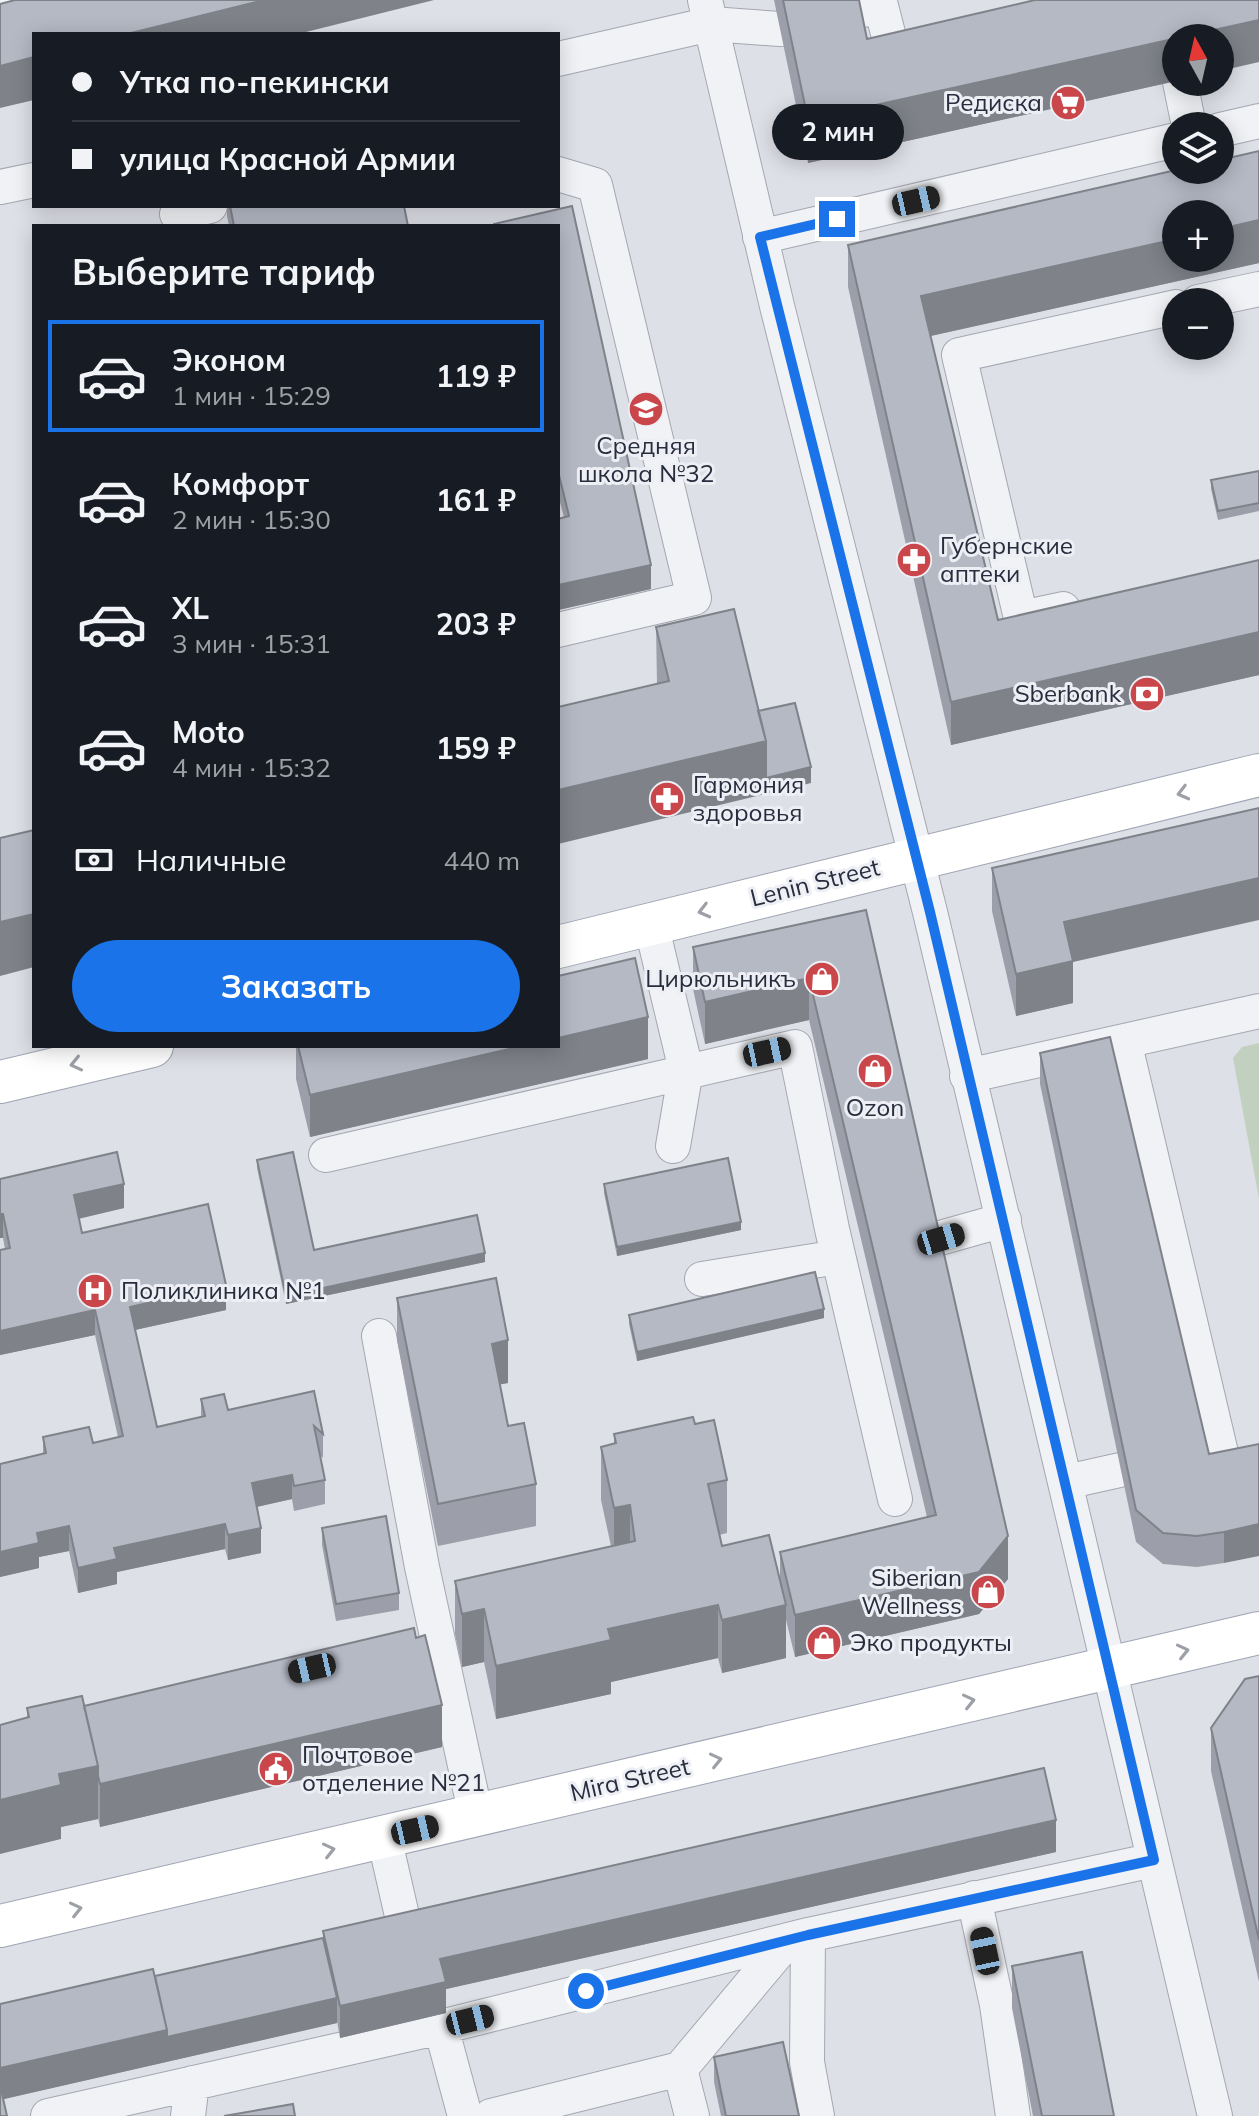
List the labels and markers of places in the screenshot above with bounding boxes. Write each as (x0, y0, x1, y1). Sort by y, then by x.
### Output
supermarket icon: Редиска (1049, 84, 1087, 122)
place label: Редиска (945, 87, 1042, 117)
school or university icon: Средняя школа №32 (627, 390, 665, 428)
place label: Средняя школа №32 (578, 430, 714, 488)
place label: Губернские аптеки (940, 530, 1073, 588)
pharmacy icon: Губернские аптеки (895, 541, 933, 579)
bank icon: Sberbank (1128, 675, 1166, 713)
place label: Sberbank (1015, 678, 1122, 708)
place label: Гармония здоровья (693, 769, 804, 827)
pharmacy icon: Гармония здоровья (648, 780, 686, 818)
shop icon: Цирюльникъ (803, 960, 841, 998)
place label: Цирюльникъ (645, 963, 796, 993)
shop icon: Ozon (856, 1052, 894, 1090)
place label: Ozon (846, 1092, 904, 1122)
hospital icon: Поликлиника №1 (76, 1272, 114, 1310)
place label: Поликлиника №1 (121, 1275, 326, 1305)
place label: Siberian Wellness (861, 1562, 962, 1620)
shop icon: Siberian Wellness (969, 1573, 1007, 1611)
shop icon: Эко продукты (805, 1624, 843, 1662)
place label: Эко продукты (850, 1627, 1012, 1657)
place label: Почтовое отделение №21 (302, 1739, 485, 1797)
public building icon: Почтовое отделение №21 (257, 1750, 295, 1788)

